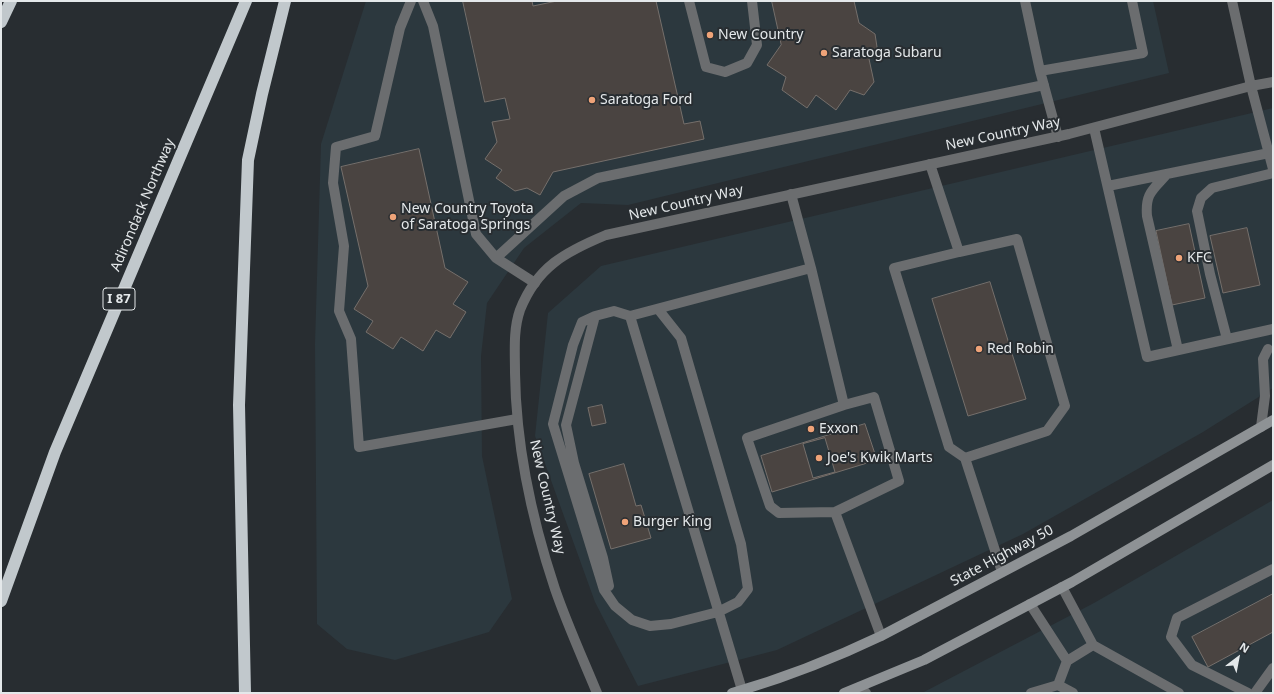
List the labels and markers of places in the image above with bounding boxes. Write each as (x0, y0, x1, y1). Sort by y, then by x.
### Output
place label: New Country (718, 27, 803, 43)
marker: New Country (705, 30, 715, 40)
place label: Saratoga Subaru (832, 45, 942, 61)
marker: Saratoga Subaru (819, 48, 829, 58)
place label: Saratoga Ford (600, 92, 692, 108)
marker: Saratoga Ford (587, 95, 597, 105)
place label: New Country Toyota of Saratoga Springs (401, 201, 534, 234)
marker: New Country Toyota of Saratoga Springs (388, 212, 398, 222)
place label: KFC (1187, 250, 1212, 266)
marker: KFC (1174, 253, 1184, 263)
place label: Red Robin (987, 341, 1054, 357)
marker: Red Robin (974, 344, 984, 354)
place label: Exxon (819, 421, 858, 437)
marker: Exxon (806, 424, 816, 434)
place label: Joe's Kwik Marts (827, 450, 933, 466)
marker: Joe's Kwik Marts (814, 453, 824, 463)
place label: Burger King (633, 514, 712, 530)
marker: Burger King (620, 517, 630, 527)

